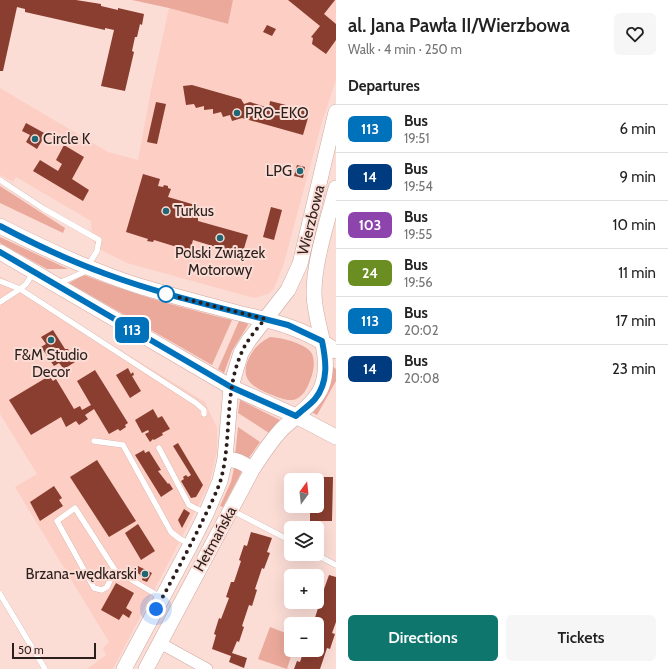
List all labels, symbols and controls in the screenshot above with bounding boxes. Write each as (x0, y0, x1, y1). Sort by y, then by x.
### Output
button: heart (614, 13, 656, 55)
text: al. Jana Pawła II/Wierzbowa (348, 14, 570, 37)
text: Walk · 4 min · 250 m (348, 41, 462, 57)
text: Departures (348, 77, 420, 95)
place label: PRO-EKO (245, 104, 308, 122)
marker: PRO-EKO (232, 108, 242, 118)
text: Bus (404, 112, 428, 130)
text: 113 (361, 120, 379, 138)
text: 6 min (619, 120, 656, 138)
place label: Circle K (43, 130, 91, 148)
text: 19:51 (404, 130, 430, 146)
marker: Circle K (30, 134, 40, 144)
text: Bus (404, 160, 428, 178)
place label: LPG (266, 162, 292, 180)
marker: LPG (295, 166, 305, 176)
text: 14 (363, 168, 377, 186)
text: 9 min (619, 168, 656, 186)
text: 19:54 (404, 178, 433, 194)
street label: Wierzbowa (294, 182, 329, 257)
place label: Turkus (174, 202, 214, 220)
marker: Turkus (161, 206, 171, 216)
text: Bus (404, 208, 428, 226)
text: 103 (359, 216, 381, 234)
text: 10 min (613, 216, 656, 234)
text: 19:55 (404, 226, 432, 242)
marker: Polski Związek Motorowy (215, 233, 225, 243)
place label: Polski Związek Motorowy (175, 244, 265, 279)
text: Bus (404, 256, 428, 274)
text: 24 (362, 264, 378, 282)
text: 11 min (618, 264, 656, 282)
text: 19:56 (404, 274, 433, 290)
unlabelled marker (157, 285, 175, 303)
text: Bus (404, 304, 428, 322)
text: 113 (361, 312, 379, 330)
text: 17 min (615, 312, 656, 330)
line badge: 113 (109, 317, 155, 343)
text: 113 (123, 321, 141, 339)
text: 20:02 (404, 322, 438, 338)
marker: F&M Studio Decor (46, 335, 56, 345)
place label: F&M Studio Decor (14, 346, 88, 381)
text: Bus (404, 352, 428, 370)
text: 14 (363, 360, 377, 378)
text: 23 min (612, 360, 656, 378)
text: 20:08 (404, 370, 440, 386)
north arrow (284, 473, 324, 513)
map controls (284, 473, 324, 657)
street label: Hetmańska (190, 502, 241, 575)
button: layers (284, 521, 324, 561)
place label: Brzana-wędkarski (26, 565, 137, 583)
marker: Brzana-wędkarski (140, 569, 150, 579)
button: + (284, 569, 324, 609)
your location (146, 599, 166, 619)
button: Directions (348, 615, 498, 661)
button: Tickets (506, 615, 656, 661)
button: − (284, 617, 324, 657)
scale bar (12, 641, 96, 660)
text: 50 m (18, 643, 44, 657)

